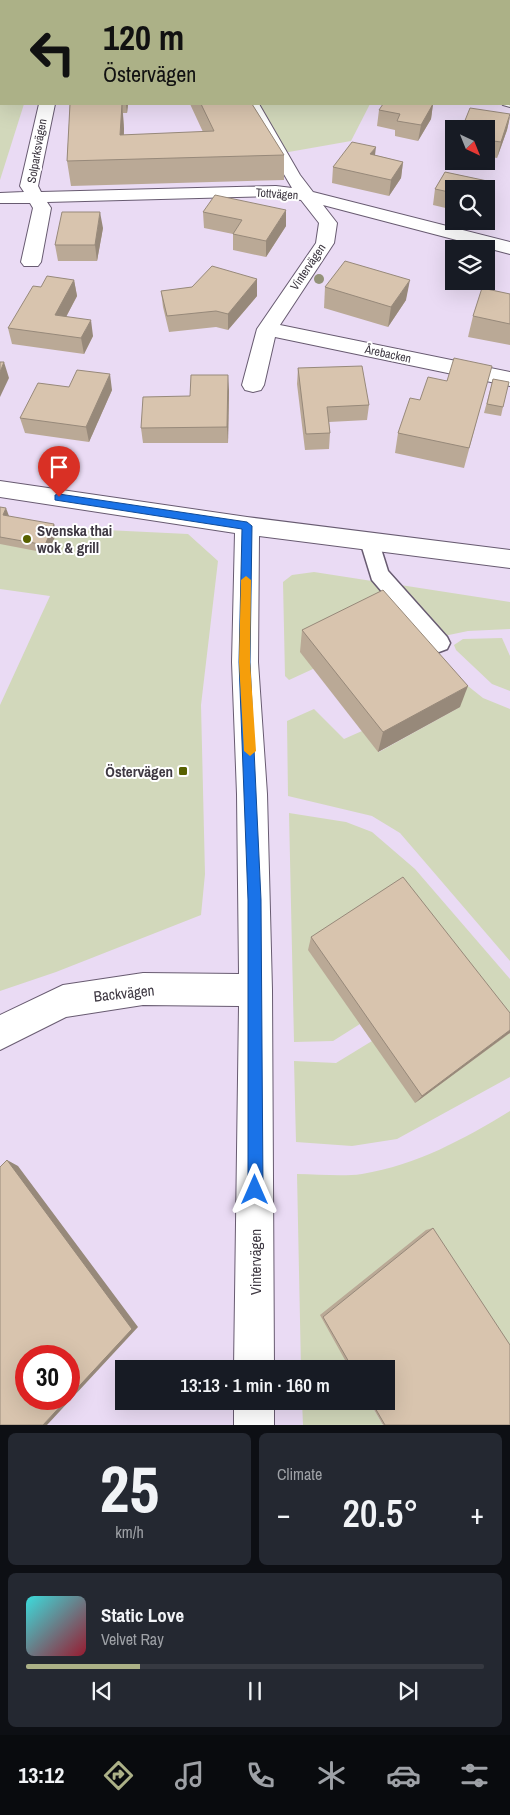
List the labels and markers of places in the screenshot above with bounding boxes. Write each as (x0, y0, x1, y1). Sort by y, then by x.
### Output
pin (38, 446, 80, 497)
place label: Svenska thai wok & grill (37, 520, 112, 558)
marker: Svenska thai wok & grill (21, 533, 33, 545)
place label: Östervägen (105, 761, 173, 782)
marker: Östervägen (177, 765, 189, 777)

